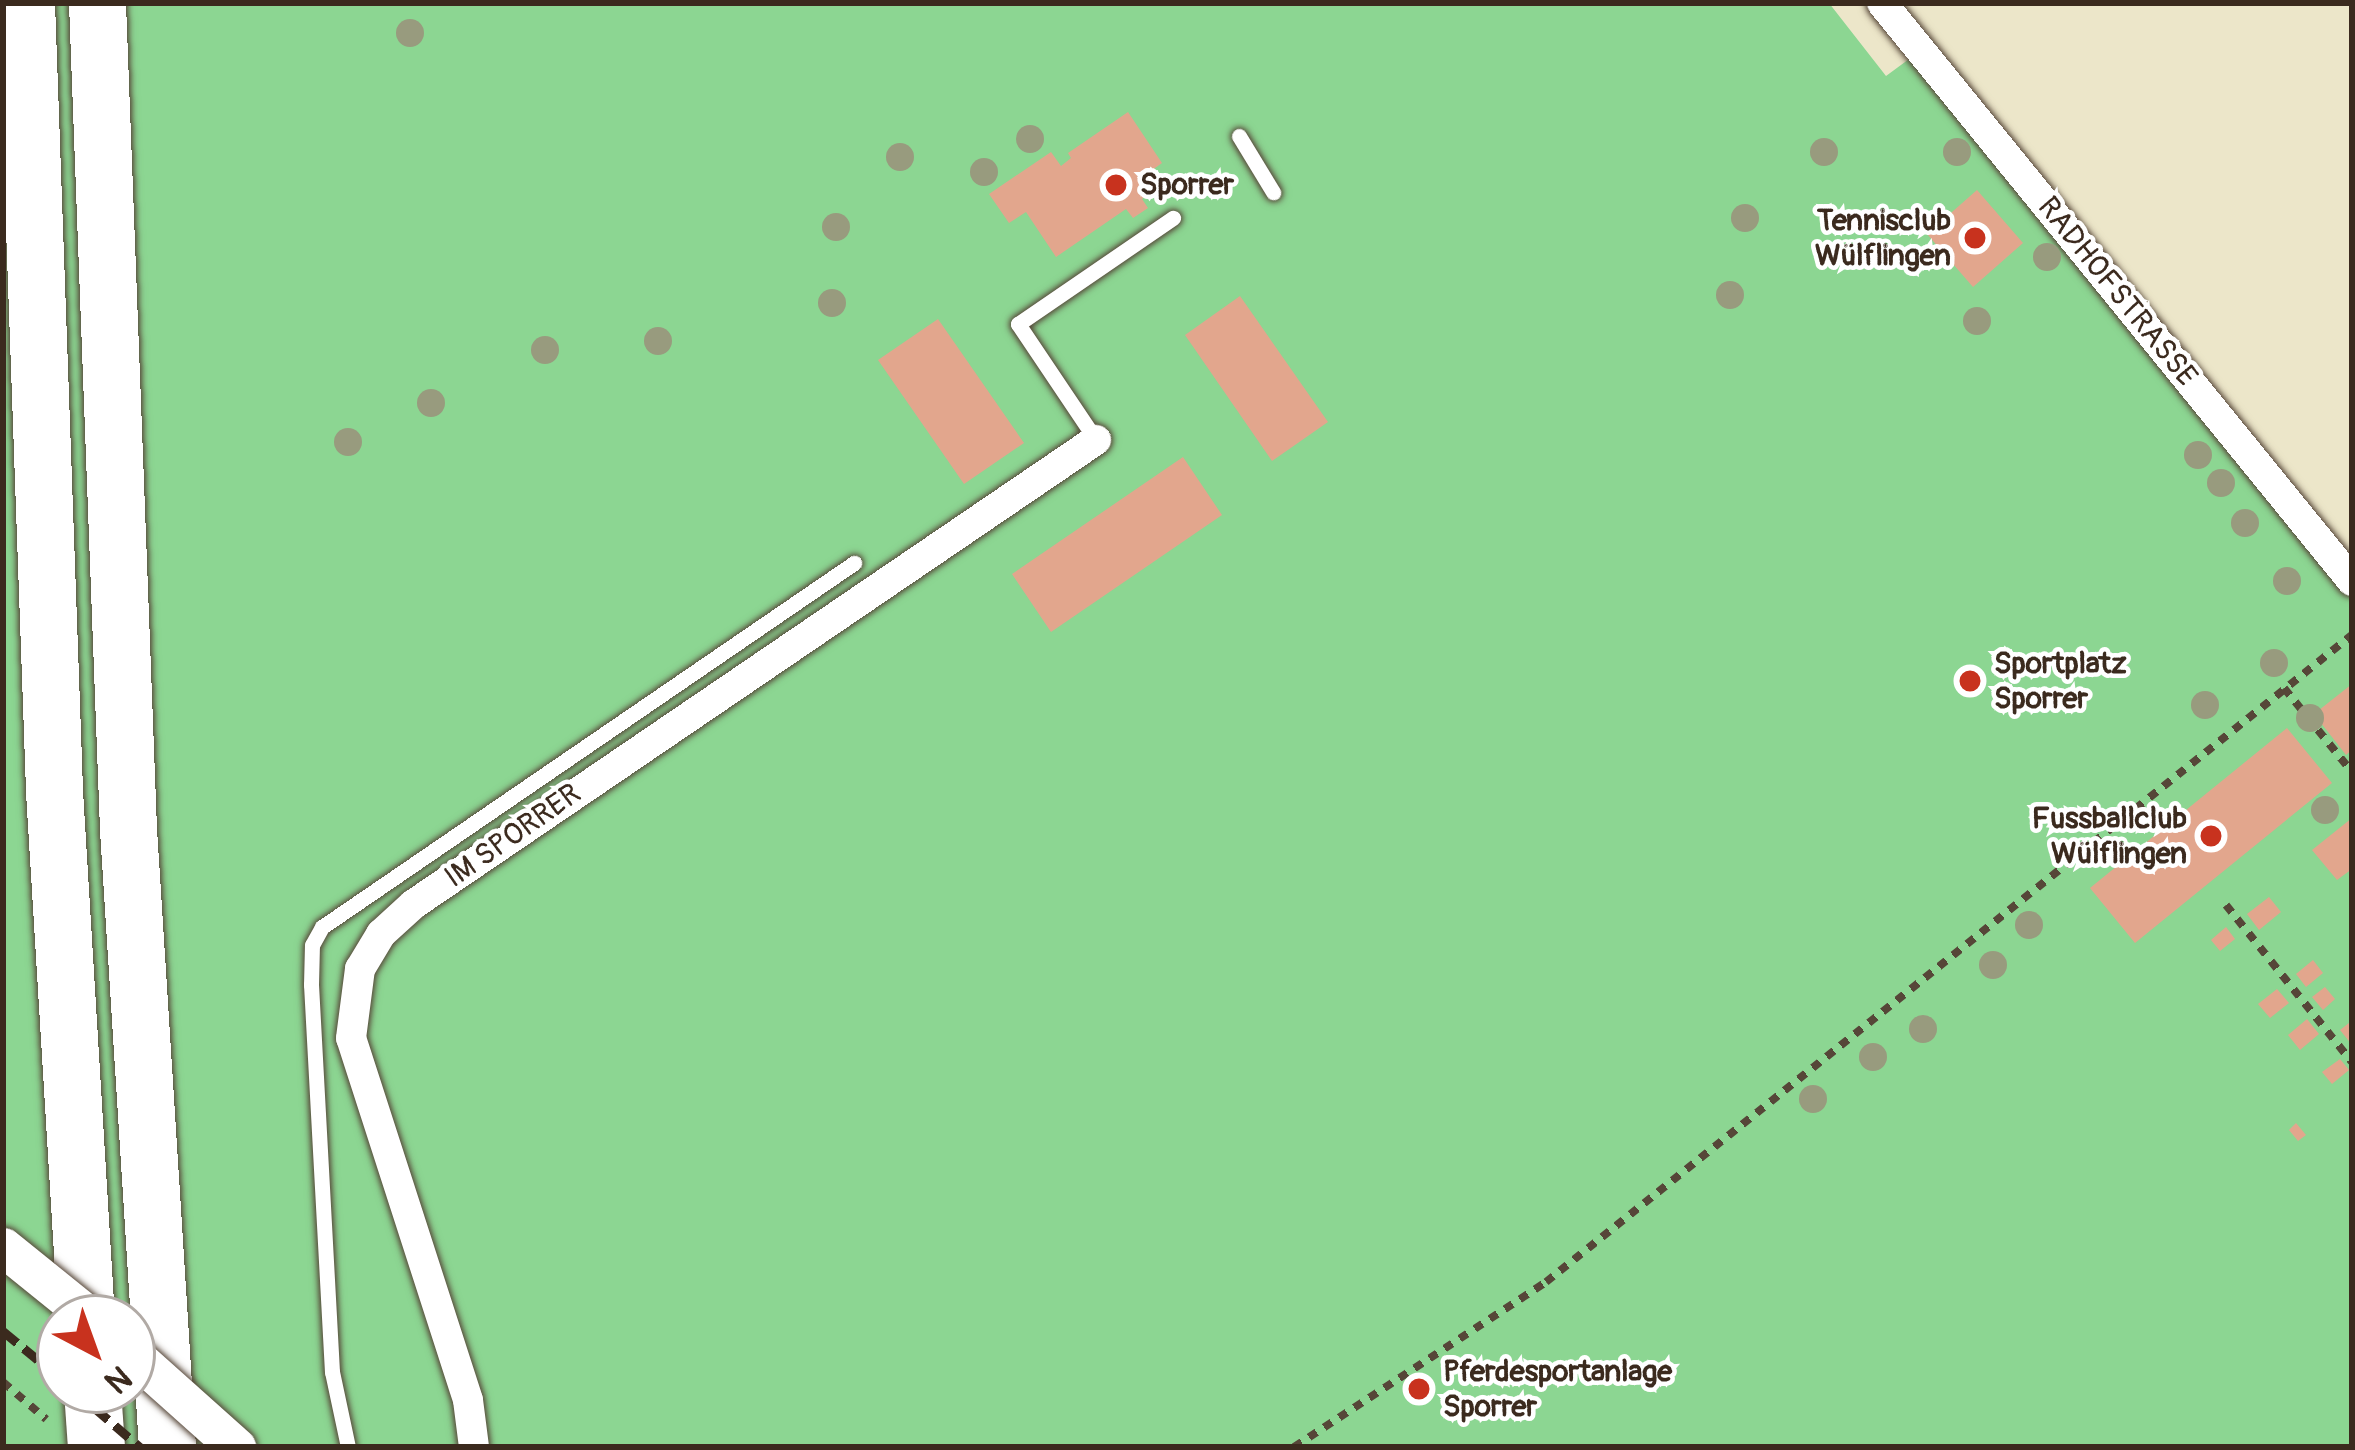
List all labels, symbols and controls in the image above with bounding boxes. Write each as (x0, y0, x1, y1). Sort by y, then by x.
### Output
place label: Sporrer (1140, 167, 1234, 203)
marker: Sporrer (1103, 172, 1129, 198)
street label: RADHOFSTRASSE (2030, 190, 2204, 394)
place label: Tennisclub Wülflingen (1815, 203, 1951, 274)
marker: Tennisclub Wülflingen (1962, 225, 1988, 251)
place label: Sportplatz Sporrer (1994, 646, 2127, 716)
marker: Sportplatz Sporrer (1957, 668, 1983, 694)
street label: IM SPORRER (438, 776, 588, 896)
place label: Fussballclub Wülflingen (2032, 801, 2187, 872)
marker: Fussballclub Wülflingen (2198, 823, 2224, 849)
north arrow (36, 1294, 156, 1414)
place label: Pferdesportanlage Sporrer (1443, 1354, 1672, 1424)
text: N (96, 1356, 140, 1402)
marker: Pferdesportanlage Sporrer (1406, 1376, 1432, 1402)

